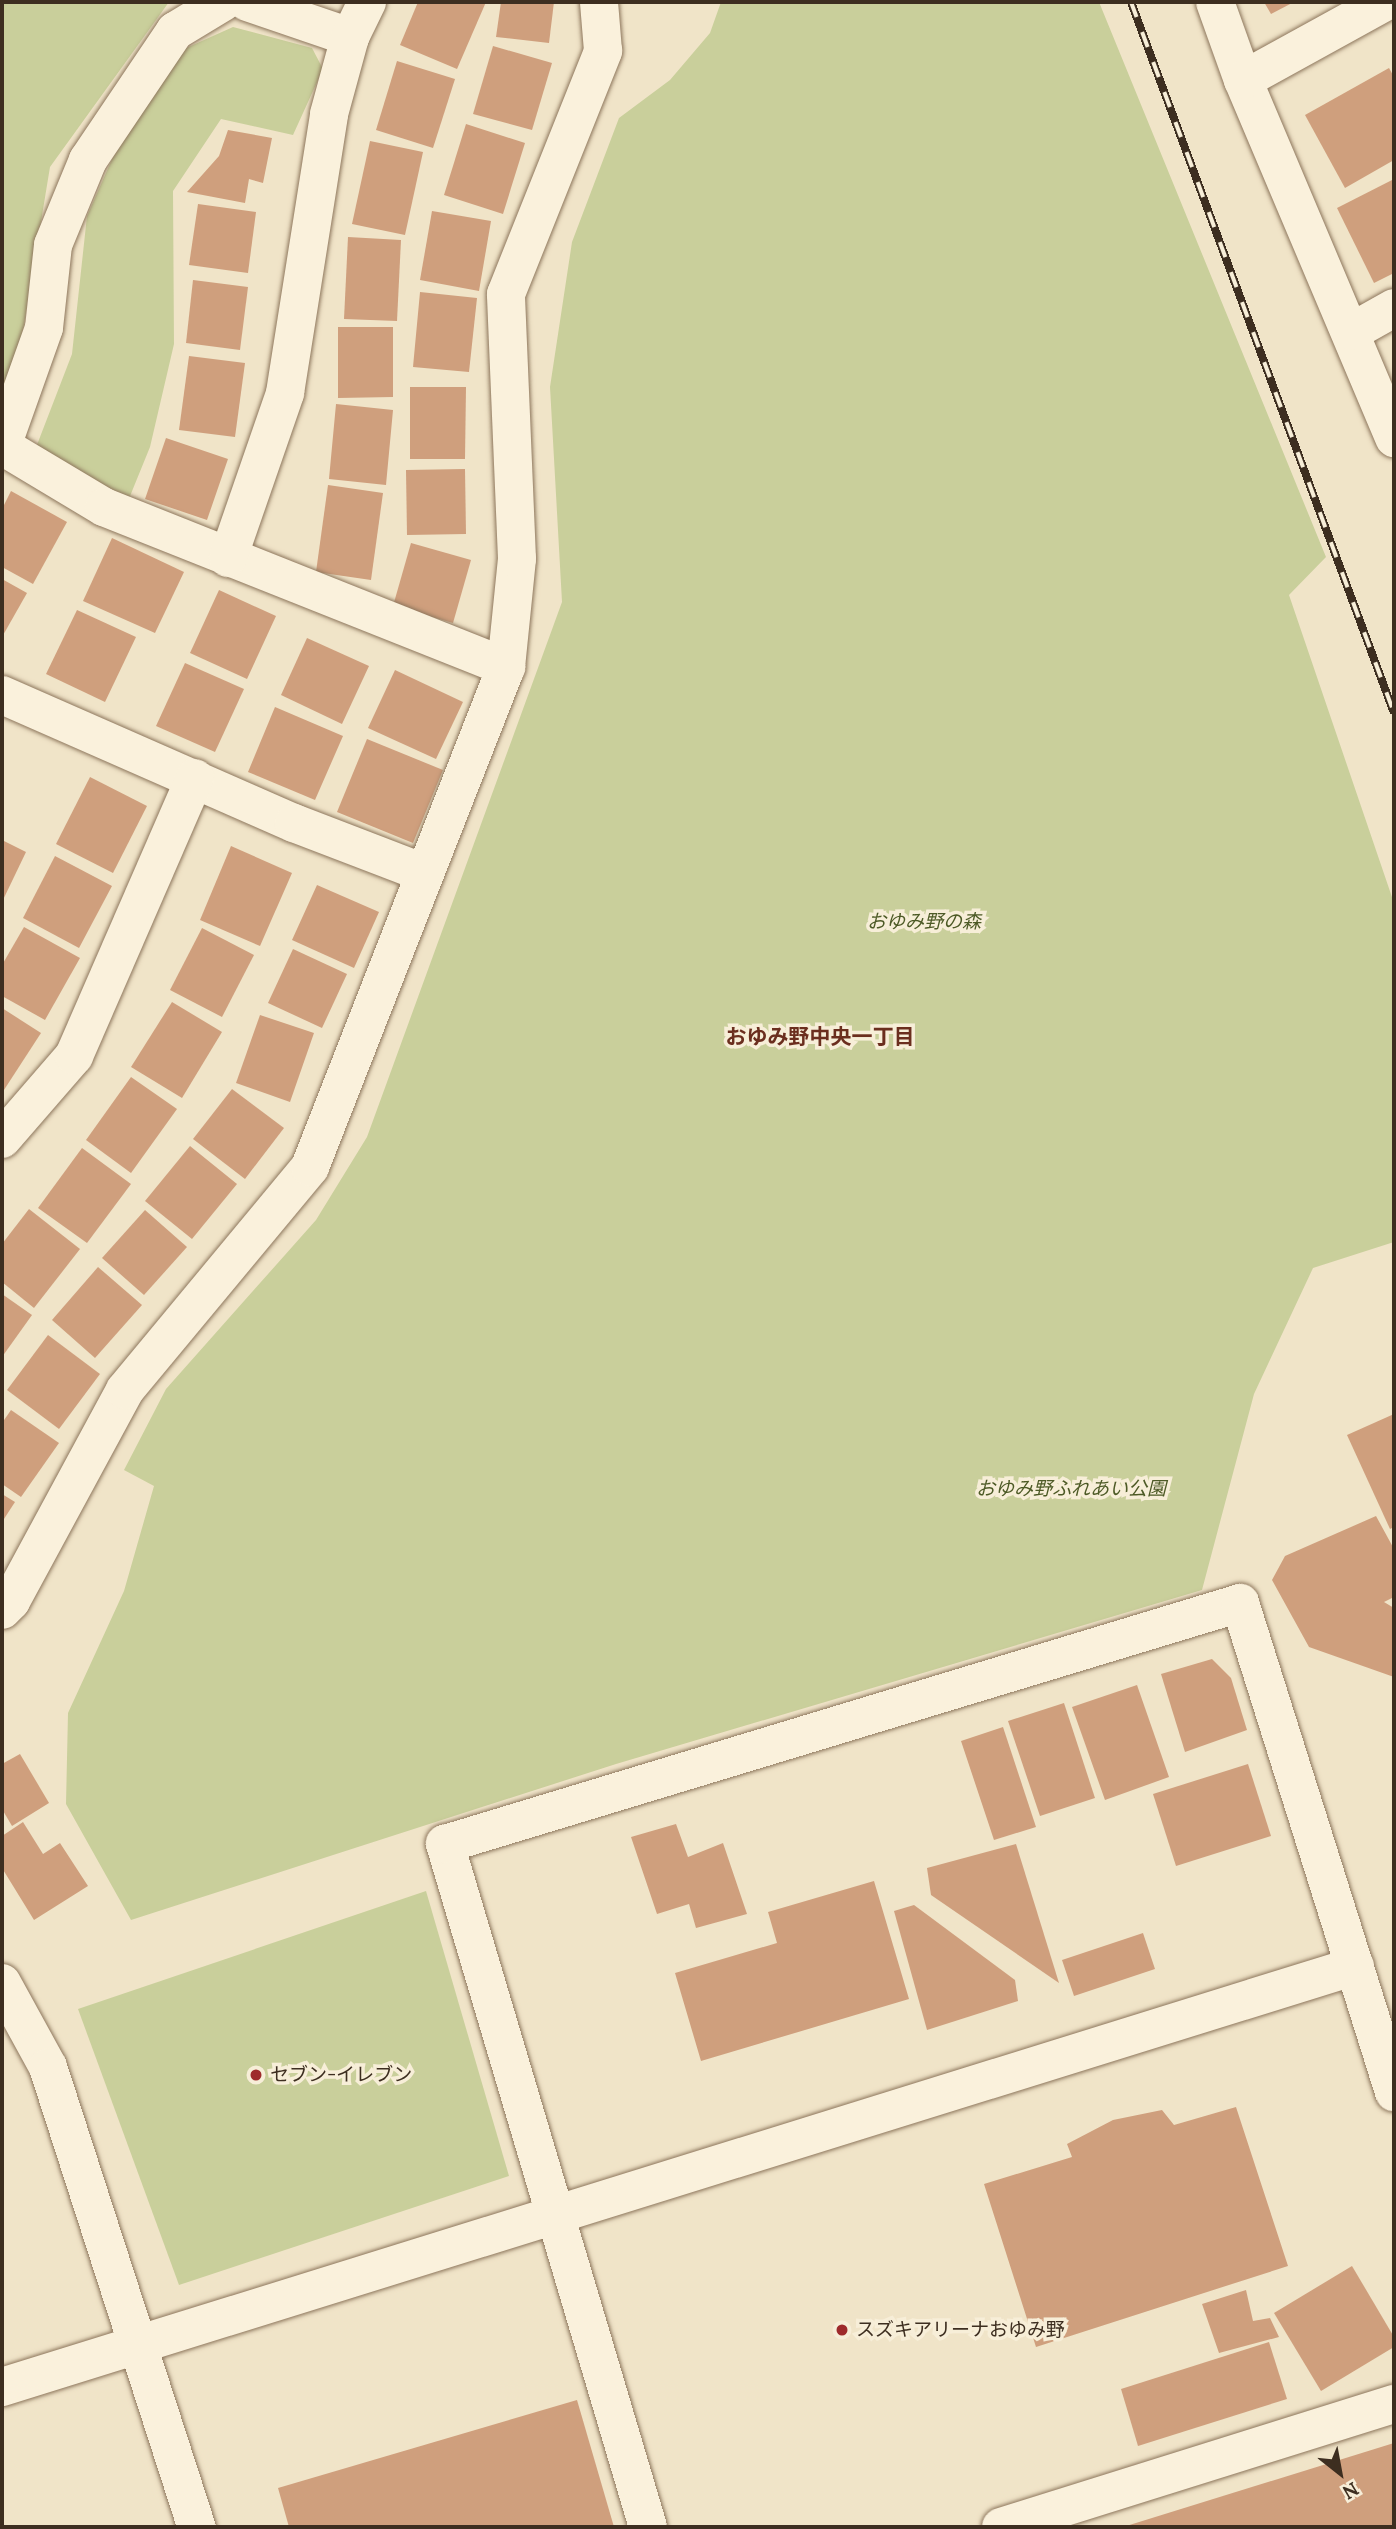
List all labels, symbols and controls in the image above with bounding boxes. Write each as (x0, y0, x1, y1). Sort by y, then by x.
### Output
park label: おゆみ野の森 (867, 911, 981, 933)
district label: おゆみ野中央一丁目 (726, 1024, 914, 1050)
park label: おゆみ野ふれあい公園 (976, 1478, 1166, 1500)
place label: セブン-イレブン (270, 2064, 412, 2086)
marker: セブン-イレブン (248, 2067, 264, 2083)
place label: スズキアリーナおゆみ野 (856, 2319, 1065, 2341)
marker: スズキアリーナおゆみ野 (834, 2322, 850, 2338)
north arrow (1305, 2438, 1375, 2508)
text: N (1338, 2477, 1363, 2505)

